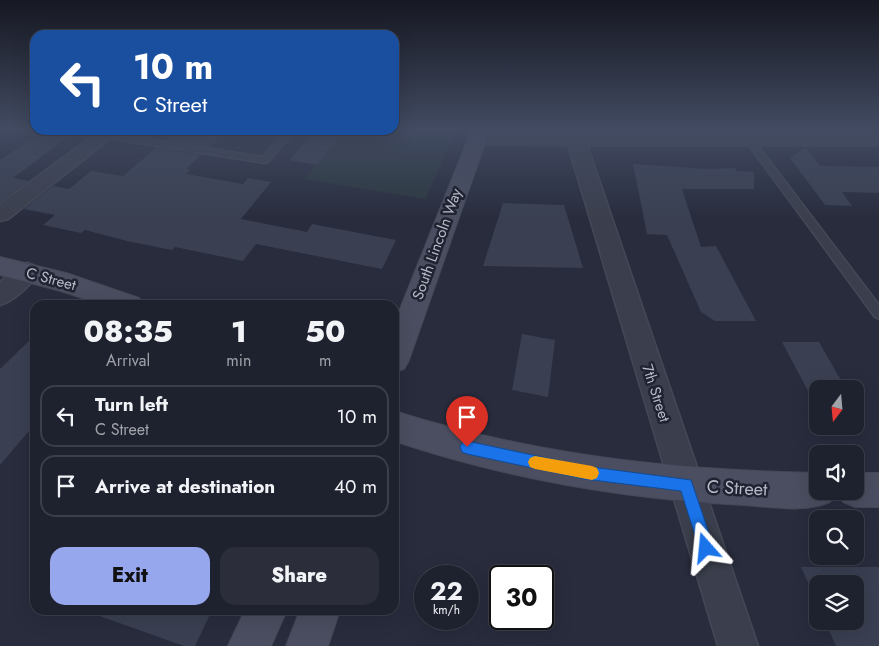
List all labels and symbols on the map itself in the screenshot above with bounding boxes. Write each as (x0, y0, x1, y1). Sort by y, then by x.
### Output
street label: South Lincoln Way (407, 185, 467, 303)
street label: C Street (24, 262, 79, 296)
street label: 7th Street (636, 361, 676, 425)
north arrow (809, 380, 864, 435)
pin (446, 396, 488, 447)
street label: C Street (706, 473, 769, 503)
position arrow (679, 521, 731, 573)
speed limit sign: 30 (489, 565, 554, 630)

